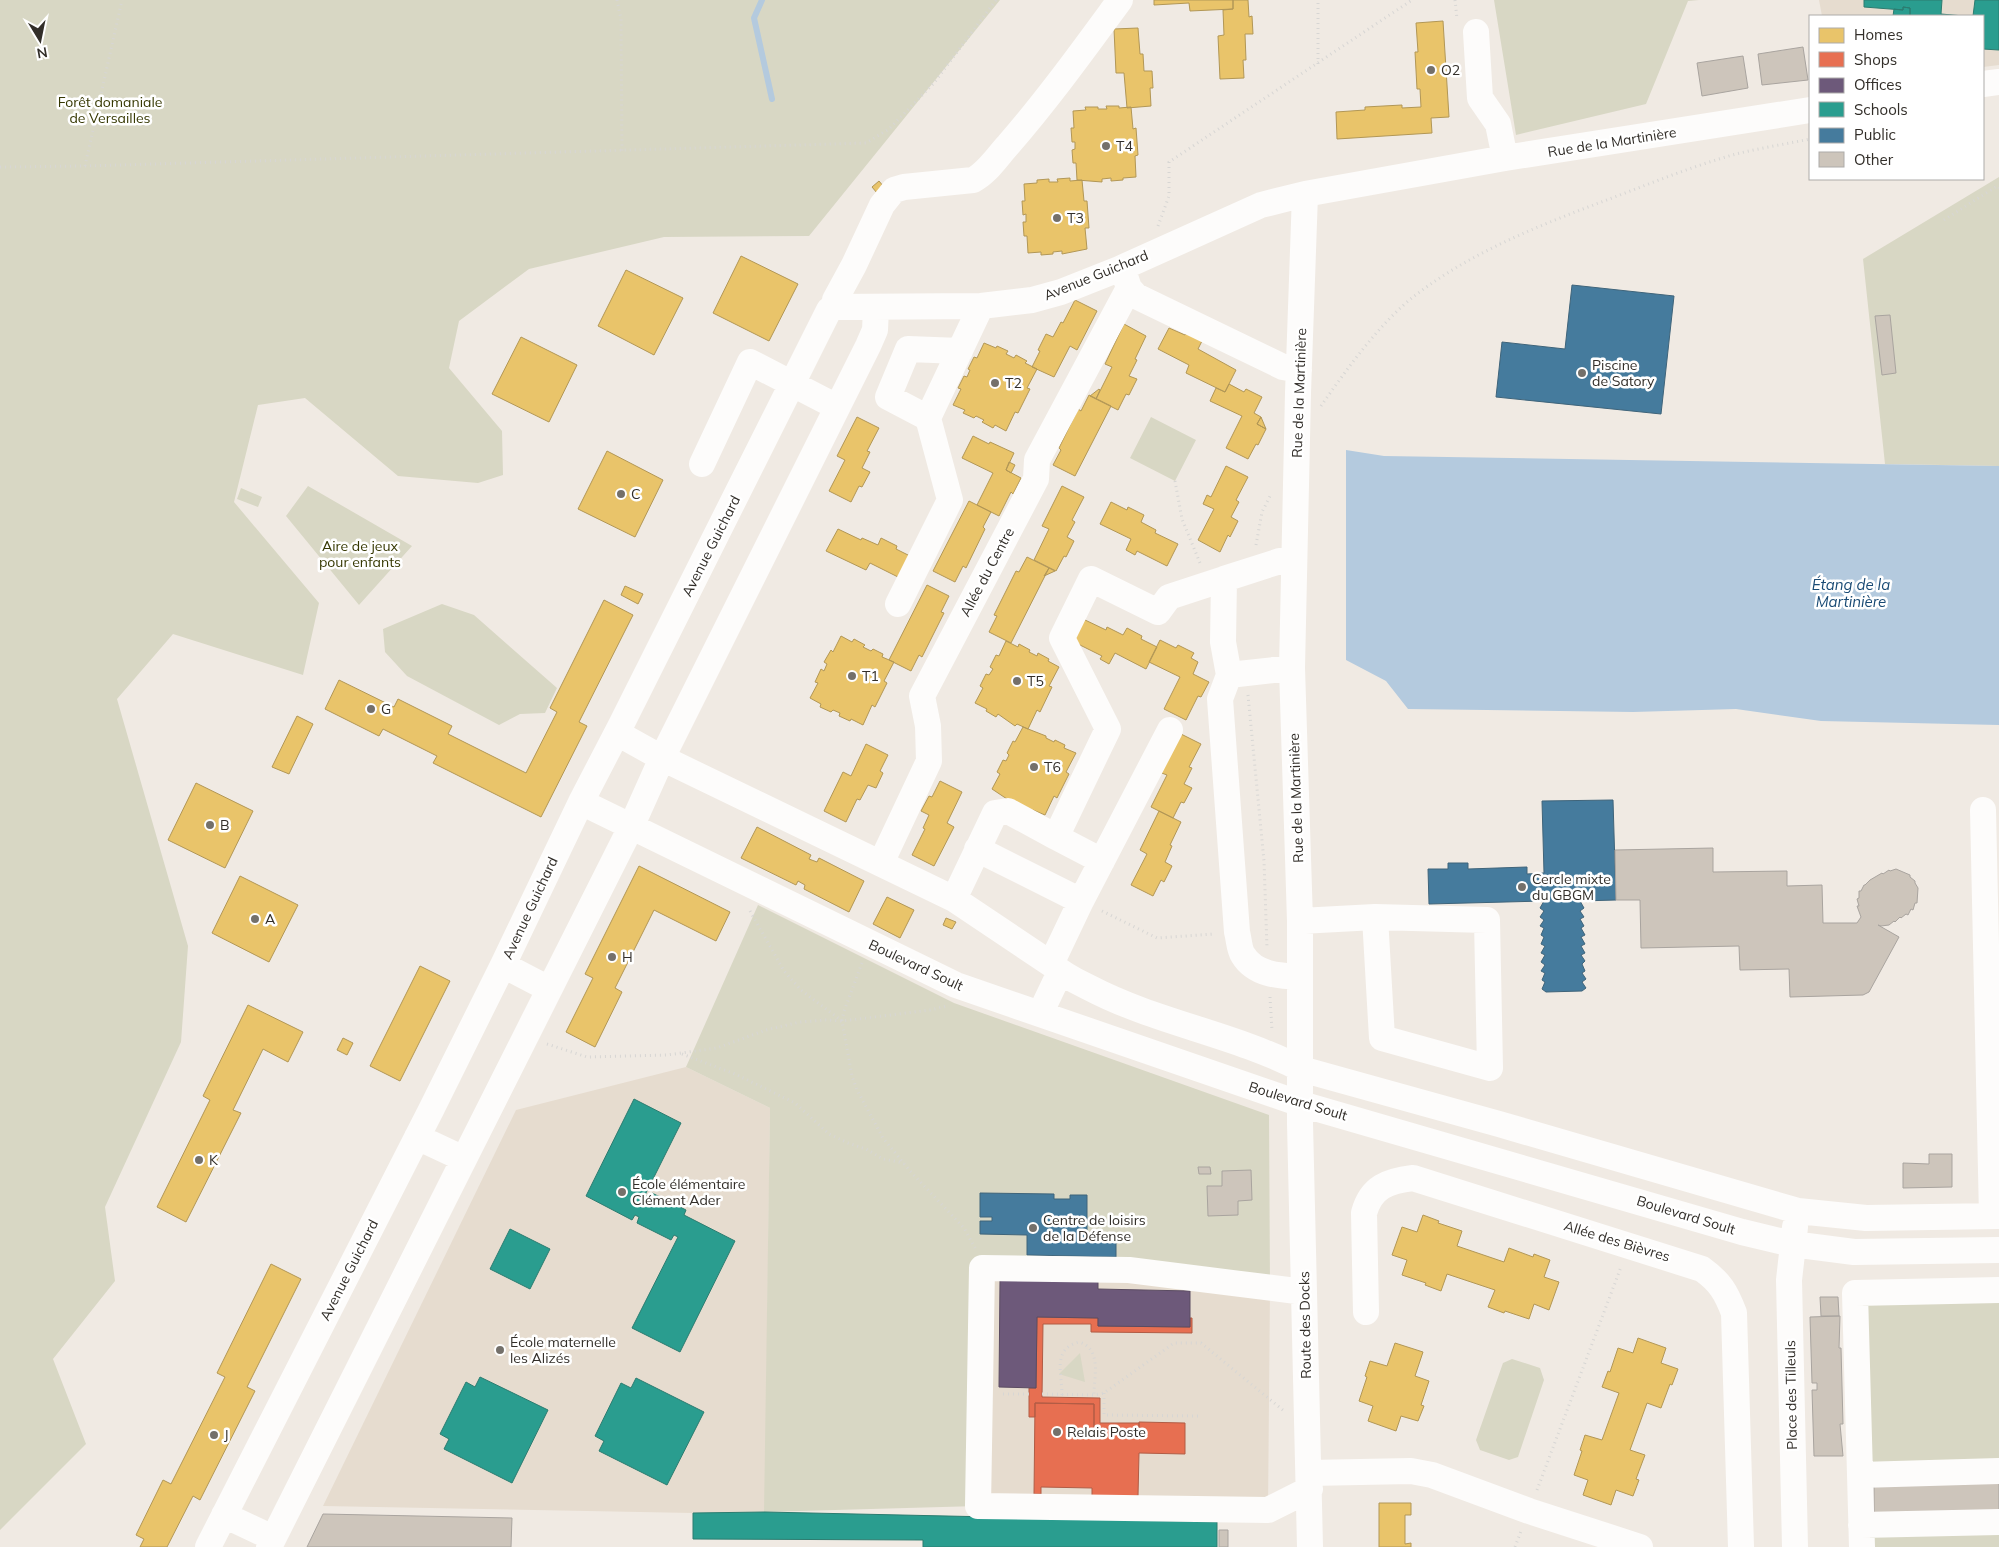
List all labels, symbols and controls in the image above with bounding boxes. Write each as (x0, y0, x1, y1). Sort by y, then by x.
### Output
north arrow (15, 15, 65, 65)
legend (1809, 15, 1984, 180)
text: Homes (1854, 25, 1903, 44)
text: N (35, 43, 49, 63)
text: Shops (1854, 50, 1897, 69)
place label: O2 (1441, 61, 1460, 79)
marker: O2 (1425, 64, 1437, 76)
text: Offices (1854, 75, 1902, 94)
park label: Forêt domaniale de Versailles (58, 93, 162, 127)
text: Schools (1854, 100, 1908, 119)
street label: Rue de la Martinière (1546, 123, 1678, 161)
text: Public (1854, 125, 1896, 144)
place label: T4 (1116, 137, 1133, 155)
marker: T4 (1100, 140, 1112, 152)
text: Other (1854, 150, 1894, 169)
place label: T3 (1067, 209, 1084, 227)
marker: T3 (1051, 212, 1063, 224)
street label: Avenue Guichard (1041, 246, 1151, 304)
street label: Rue de la Martinière (1288, 328, 1310, 458)
place label: Piscine de Satory (1592, 356, 1655, 390)
marker: Piscine de Satory (1576, 367, 1588, 379)
place label: T2 (1005, 374, 1022, 392)
marker: T2 (989, 377, 1001, 389)
place label: C (631, 485, 641, 503)
marker: C (615, 488, 627, 500)
street label: Avenue Guichard (678, 492, 744, 600)
street label: Allée du Centre (956, 524, 1018, 620)
park label: Aire de jeux pour enfants (319, 537, 401, 571)
water label: Étang de la Martinière (1812, 575, 1890, 611)
place label: T1 (862, 667, 879, 685)
marker: T1 (846, 670, 858, 682)
place label: T5 (1027, 672, 1044, 690)
marker: T5 (1011, 675, 1023, 687)
place label: G (381, 700, 391, 718)
marker: G (365, 703, 377, 715)
street label: Rue de la Martinière (1285, 733, 1307, 863)
place label: T6 (1044, 758, 1061, 776)
marker: T6 (1028, 761, 1040, 773)
place label: B (220, 816, 230, 834)
marker: B (204, 819, 216, 831)
street label: Avenue Guichard (498, 854, 562, 962)
place label: Cercle mixte du GBGM (1532, 870, 1611, 904)
marker: Cercle mixte du GBGM (1516, 881, 1528, 893)
place label: A (265, 910, 276, 928)
marker: A (249, 913, 261, 925)
street label: Boulevard Soult (866, 935, 966, 995)
place label: H (622, 948, 633, 966)
marker: H (606, 951, 618, 963)
street label: Boulevard Soult (1246, 1077, 1350, 1125)
place label: K (209, 1151, 219, 1169)
marker: K (193, 1154, 205, 1166)
place label: École élémentaire Clément Ader (632, 1175, 745, 1209)
marker: École élémentaire Clément Ader (616, 1186, 628, 1198)
street label: Boulevard Soult (1634, 1191, 1738, 1239)
place label: Centre de loisirs de la Défense (1043, 1211, 1146, 1245)
street label: Avenue Guichard (316, 1216, 382, 1324)
street label: Allée des Bièvres (1562, 1216, 1672, 1266)
marker: Centre de loisirs de la Défense (1027, 1222, 1039, 1234)
street label: Route des Docks (1295, 1271, 1315, 1379)
place label: École maternelle les Alizés (510, 1333, 616, 1367)
street label: Place des Tilleuls (1781, 1340, 1801, 1450)
marker: École maternelle les Alizés (494, 1344, 506, 1356)
place label: Relais Poste (1067, 1423, 1146, 1441)
place label: J (224, 1426, 229, 1444)
marker: Relais Poste (1051, 1426, 1063, 1438)
marker: J (208, 1429, 220, 1441)

